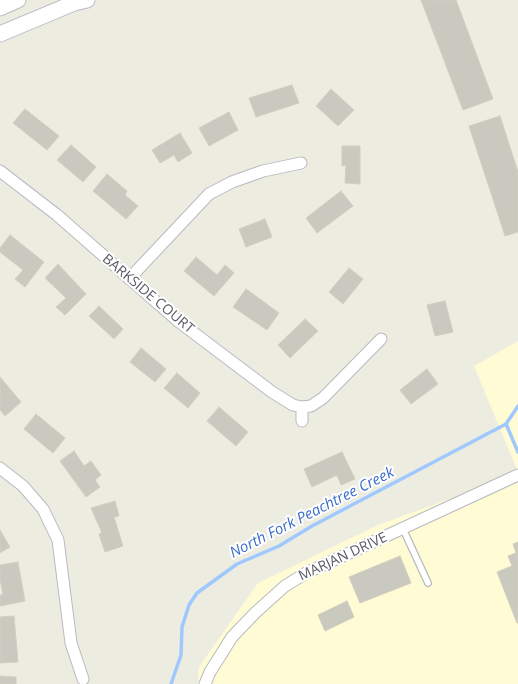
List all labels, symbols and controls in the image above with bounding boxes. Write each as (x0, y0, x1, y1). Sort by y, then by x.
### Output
street label: BARKSIDE COURT (99, 251, 197, 337)
water label: North Fork Peachtree Creek (227, 464, 397, 562)
street label: MARJAN DRIVE (296, 529, 390, 585)

